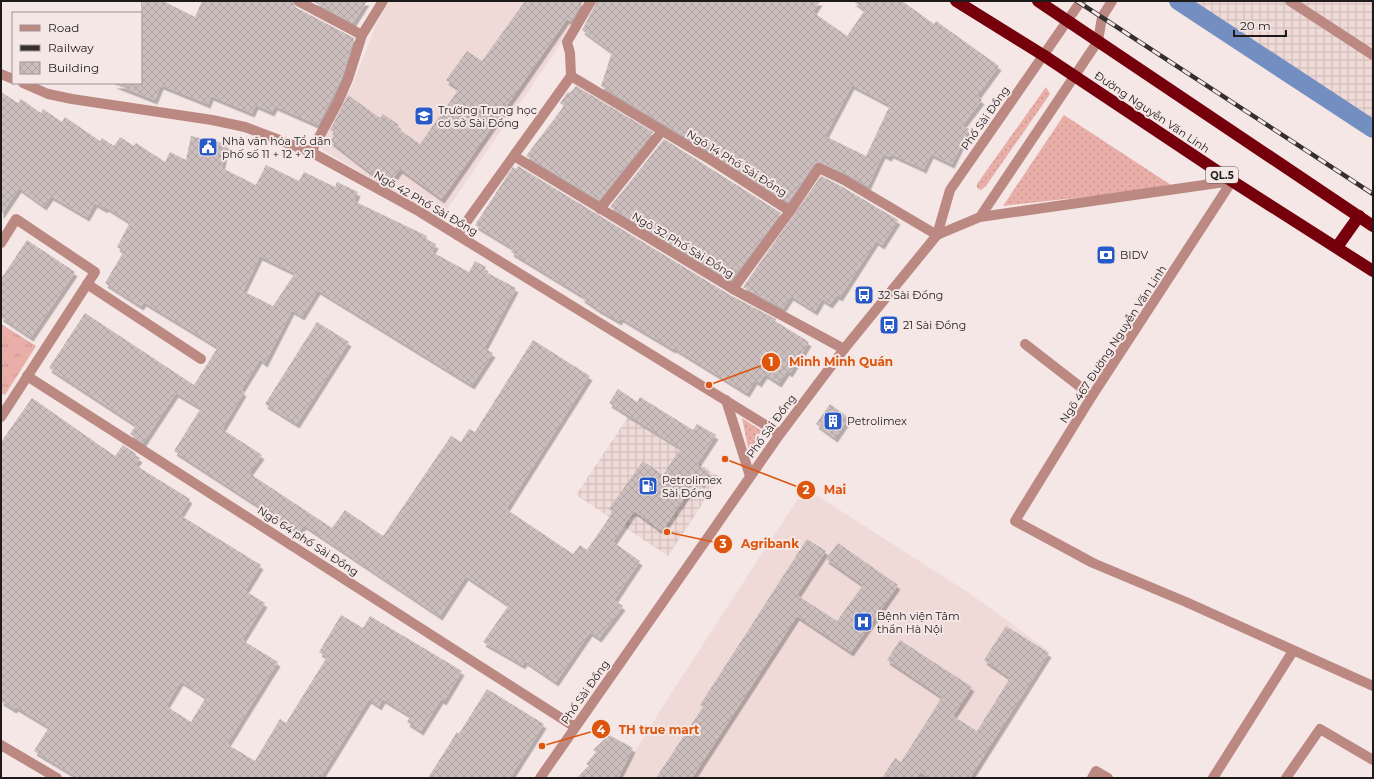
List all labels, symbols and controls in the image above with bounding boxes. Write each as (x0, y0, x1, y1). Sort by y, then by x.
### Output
legend (12, 12, 142, 84)
scale bar (1234, 12, 1286, 38)
text: 20 m (1240, 18, 1271, 33)
text: Road (48, 20, 79, 35)
text: Railway (48, 40, 94, 55)
text: Building (48, 60, 99, 75)
street label: Đường Nguyễn Văn Linh (1092, 68, 1212, 156)
street label: Phố Sài Đồng (958, 83, 1012, 153)
place label: Trường Trung học cơ sở Sài Đồng (438, 103, 537, 130)
school or university icon: Trường Trung học cơ sở Sài Đồng (413, 105, 435, 127)
street label: Ngõ 14 Phố Sài Đồng (684, 126, 790, 200)
place label: Nhà văn hóa Tổ dân phố số 11 + 12 + 21 (222, 134, 331, 161)
public building icon: Nhà văn hóa Tổ dân phố số 11 + 12 + 21 (197, 136, 219, 158)
street label: Ngõ 42 Phố Sài Đồng (371, 167, 481, 239)
road number: QL.5 (1206, 167, 1238, 183)
street label: Ngõ 32 Phố Sài Đồng (629, 209, 737, 281)
bank icon: BIDV (1095, 244, 1117, 266)
place label: BIDV (1120, 248, 1148, 262)
street label: Ngõ 467 Đường Nguyễn Văn Linh (1057, 262, 1169, 426)
bus stop icon: 32 Sài Đồng (853, 284, 875, 306)
place label: 32 Sài Đồng (878, 288, 943, 302)
bus stop icon: 21 Sài Đồng (878, 314, 900, 336)
place label: 21 Sài Đồng (903, 318, 966, 332)
callout: Minh Minh Quán (761, 350, 901, 374)
text: 1 (769, 354, 773, 369)
text: Minh Minh Quán (789, 354, 893, 369)
street label: Phố Sài Đồng (743, 391, 799, 461)
building icon: Petrolimex (822, 410, 844, 432)
place label: Petrolimex (847, 414, 907, 428)
place label: Petrolimex Sài Đồng (662, 473, 722, 500)
fuel station icon: Petrolimex Sài Đồng (637, 475, 659, 497)
callout: Mai (796, 478, 854, 502)
text: 2 (802, 482, 810, 497)
text: Mai (824, 482, 846, 497)
street label: Ngõ 64 phố Sài Đồng (255, 503, 361, 579)
callout: Agribank (713, 532, 807, 556)
text: 3 (718, 536, 727, 551)
text: Agribank (740, 536, 799, 551)
place label: Bệnh viện Tâm thần Hà Nội (877, 609, 960, 636)
hospital icon: Bệnh viện Tâm thần Hà Nội (852, 611, 874, 633)
street label: Phố Sài Đồng (558, 657, 612, 727)
callout: TH true mart (591, 717, 708, 741)
text: 4 (597, 722, 606, 737)
text: TH true mart (619, 722, 700, 737)

